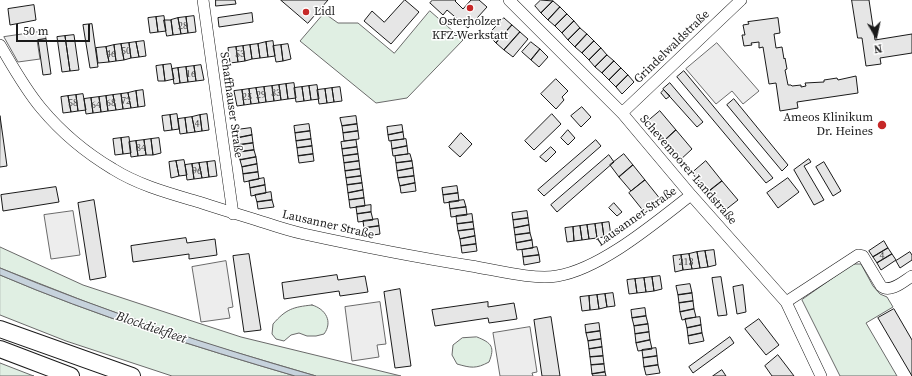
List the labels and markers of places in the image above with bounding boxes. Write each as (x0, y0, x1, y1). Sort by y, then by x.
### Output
marker: Osterholzer KFZ-Werkstatt (465, 3, 475, 13)
place label: Lidl (314, 5, 335, 19)
marker: Lidl (301, 7, 311, 17)
place label: Osterholzer KFZ-Werkstatt (432, 15, 508, 43)
place label: Ameos Klinikum Dr. Heines (783, 111, 873, 139)
marker: Ameos Klinikum Dr. Heines (876, 119, 888, 131)

